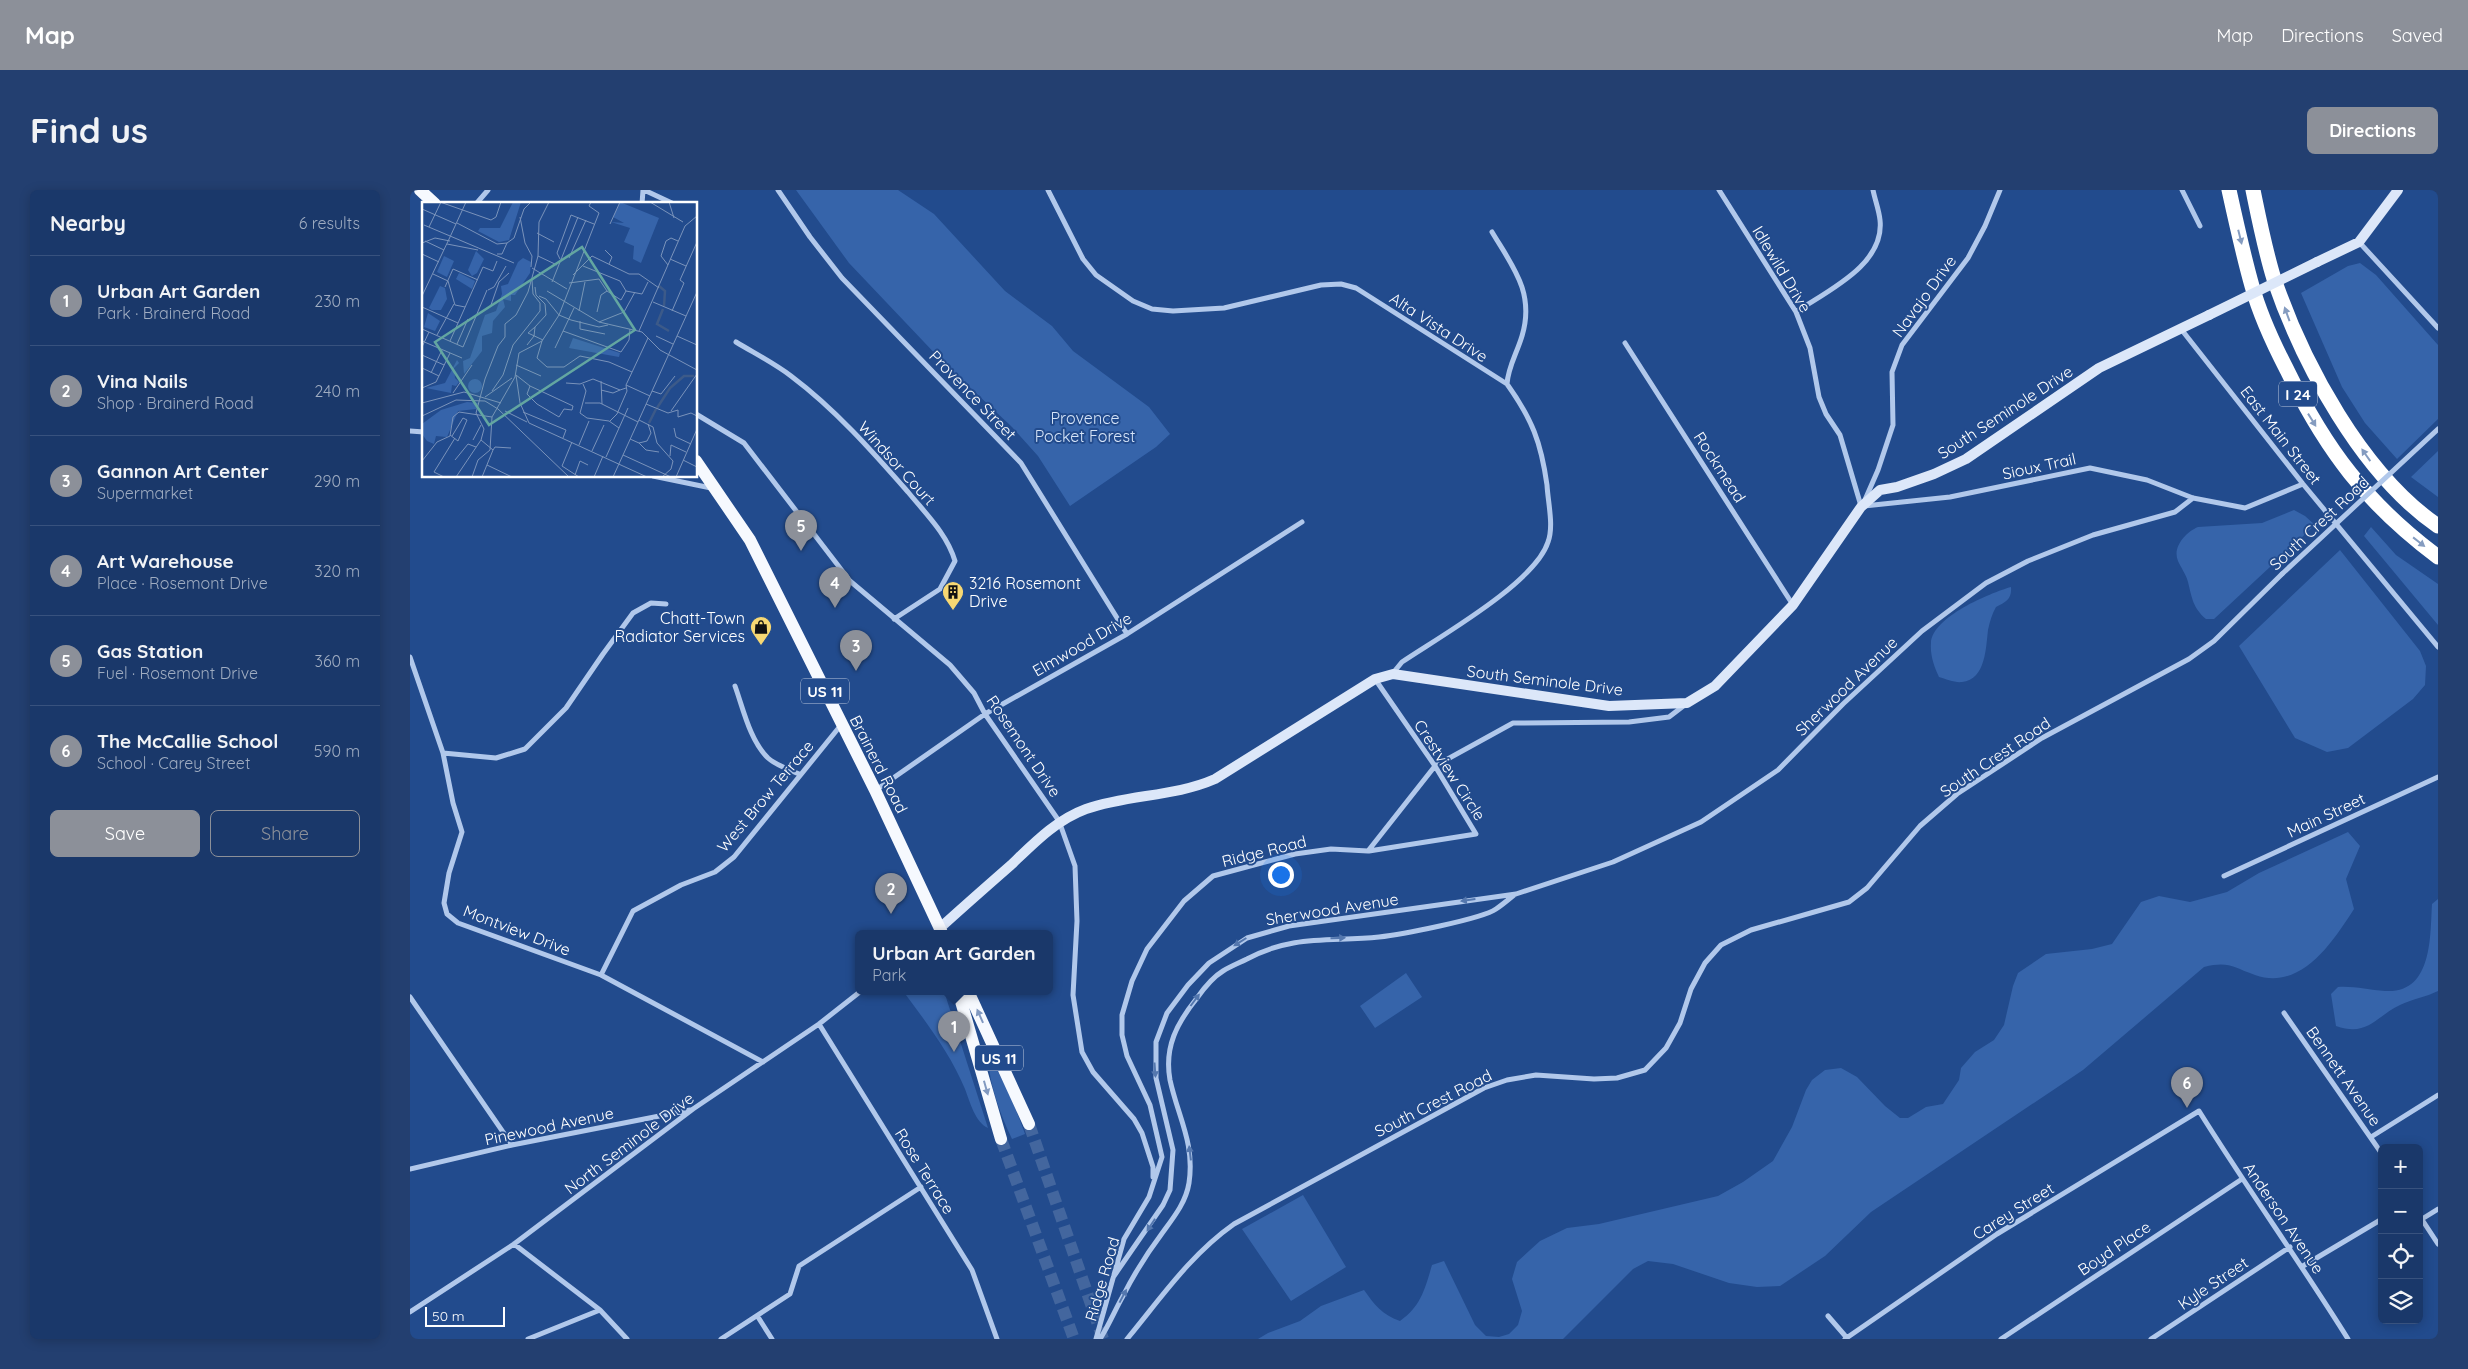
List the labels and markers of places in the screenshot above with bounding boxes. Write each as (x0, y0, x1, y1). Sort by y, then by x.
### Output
pin: 5 (785, 510, 817, 551)
pin: 4 (819, 567, 851, 608)
place label: 3216 Rosemont Drive (969, 573, 1081, 611)
building icon: 3216 Rosemont Drive (941, 580, 965, 611)
place label: Chatt-Town Radiator Services (614, 608, 745, 646)
shop icon: Chatt-Town Radiator Services (749, 615, 773, 646)
pin: 3 (840, 630, 872, 671)
pin: 2 (875, 873, 907, 914)
pin: 1 (938, 1011, 970, 1052)
pin: 6 (2171, 1067, 2203, 1108)

